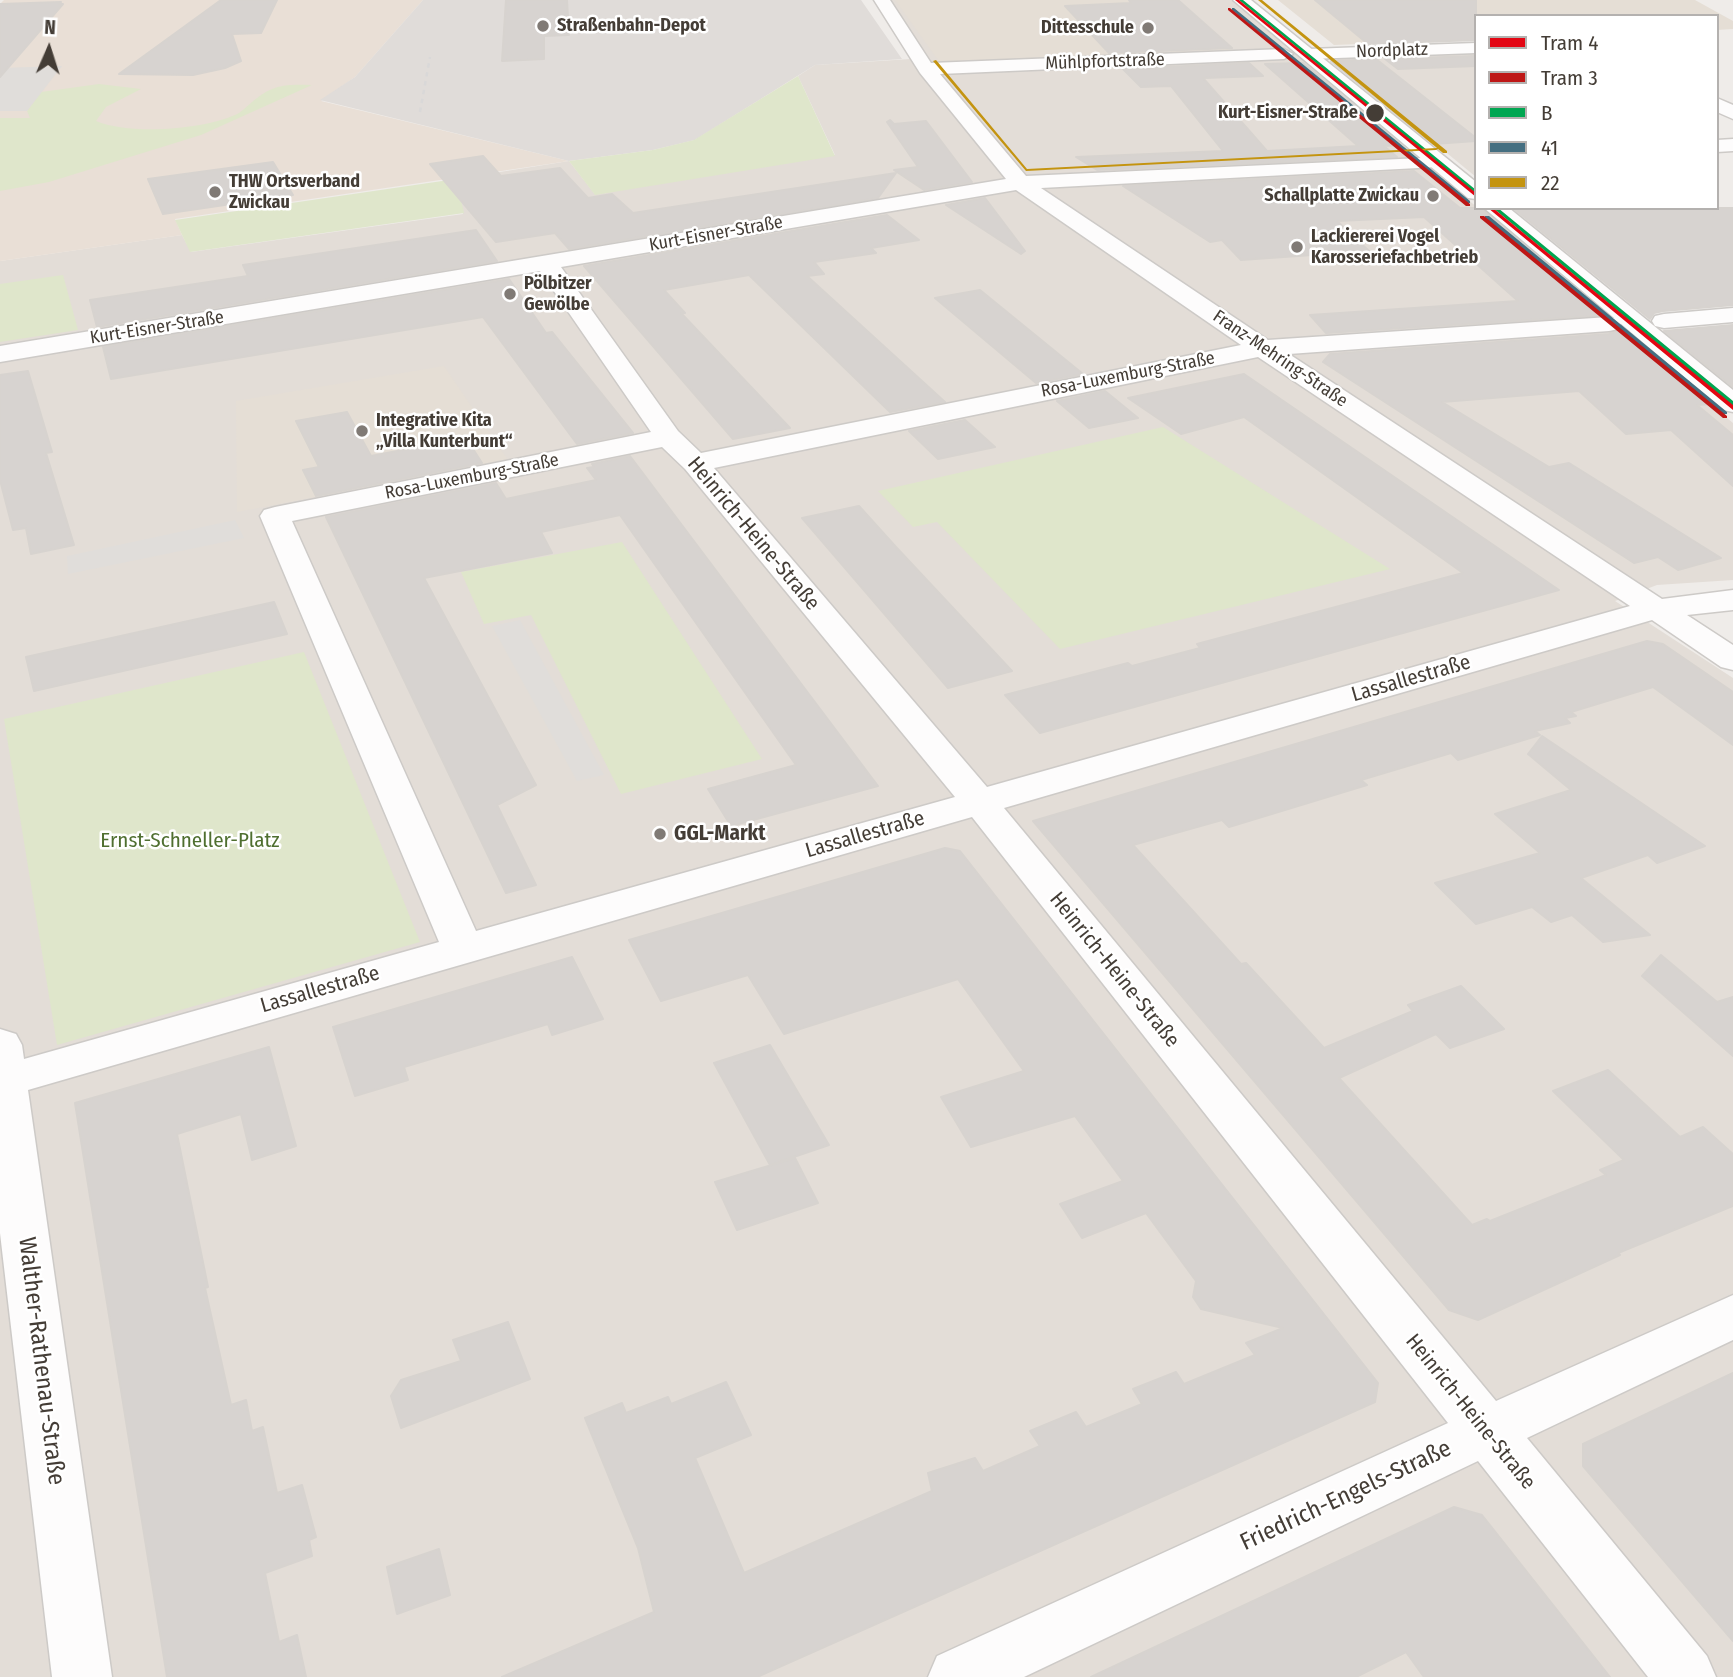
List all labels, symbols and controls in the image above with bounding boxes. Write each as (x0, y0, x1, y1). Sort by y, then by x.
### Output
north arrow (14, 14, 84, 84)
legend (1474, 14, 1719, 210)
place label: Straßenbahn-Depot (557, 15, 706, 37)
text: N (44, 16, 56, 39)
place label: Dittesschule (1041, 17, 1134, 39)
marker: Straßenbahn-Depot (535, 18, 551, 34)
marker: Dittesschule (1140, 20, 1156, 36)
text: Tram 4 (1541, 30, 1598, 56)
street label: Nordplatz (1356, 39, 1428, 63)
street label: Mühlpfortstraße (1045, 49, 1165, 75)
text: Tram 3 (1541, 65, 1598, 91)
text: B (1541, 100, 1553, 126)
place label: Kurt-Eisner-Straße (1218, 102, 1358, 124)
marker: Kurt-Eisner-Straße (1364, 102, 1386, 124)
text: 41 (1541, 135, 1558, 161)
text: 22 (1541, 170, 1560, 196)
place label: THW Ortsverband Zwickau (229, 171, 360, 214)
marker: THW Ortsverband Zwickau (207, 184, 223, 200)
place label: Schallplatte Zwickau (1264, 185, 1419, 207)
marker: Schallplatte Zwickau (1425, 188, 1441, 204)
street label: Kurt-Eisner-Straße (647, 212, 785, 256)
place label: Lackiererei Vogel Karosseriefachbetrieb (1311, 226, 1478, 268)
marker: Lackiererei Vogel Karosseriefachbetrieb (1289, 239, 1305, 255)
place label: Pölbitzer Gewölbe (524, 273, 592, 316)
marker: Pölbitzer Gewölbe (502, 286, 518, 302)
street label: Franz-Mehring-Straße (1208, 306, 1352, 412)
street label: Kurt-Eisner-Straße (88, 307, 226, 349)
street label: Rosa-Luxemburg-Straße (1039, 348, 1217, 402)
place label: Integrative Kita „Villa Kunterbunt“ (376, 410, 513, 452)
marker: Integrative Kita „Villa Kunterbunt“ (354, 423, 370, 439)
street label: Rosa-Luxemburg-Straße (383, 450, 561, 504)
street label: Heinrich-Heine-Straße (681, 452, 825, 616)
street label: Lassallestraße (1349, 650, 1473, 708)
street label: Lassallestraße (803, 806, 927, 864)
place label: GGL-Markt (674, 821, 766, 847)
marker: GGL-Markt (652, 826, 668, 842)
park label: Ernst-Schneller-Platz (100, 828, 280, 854)
street label: Heinrich-Heine-Straße (1044, 887, 1184, 1053)
street label: Lassallestraße (258, 961, 382, 1019)
street label: Walther-Rathenau-Straße (12, 1235, 70, 1487)
street label: Heinrich-Heine-Straße (1400, 1329, 1540, 1495)
street label: Friedrich-Engels-Straße (1236, 1434, 1456, 1558)

